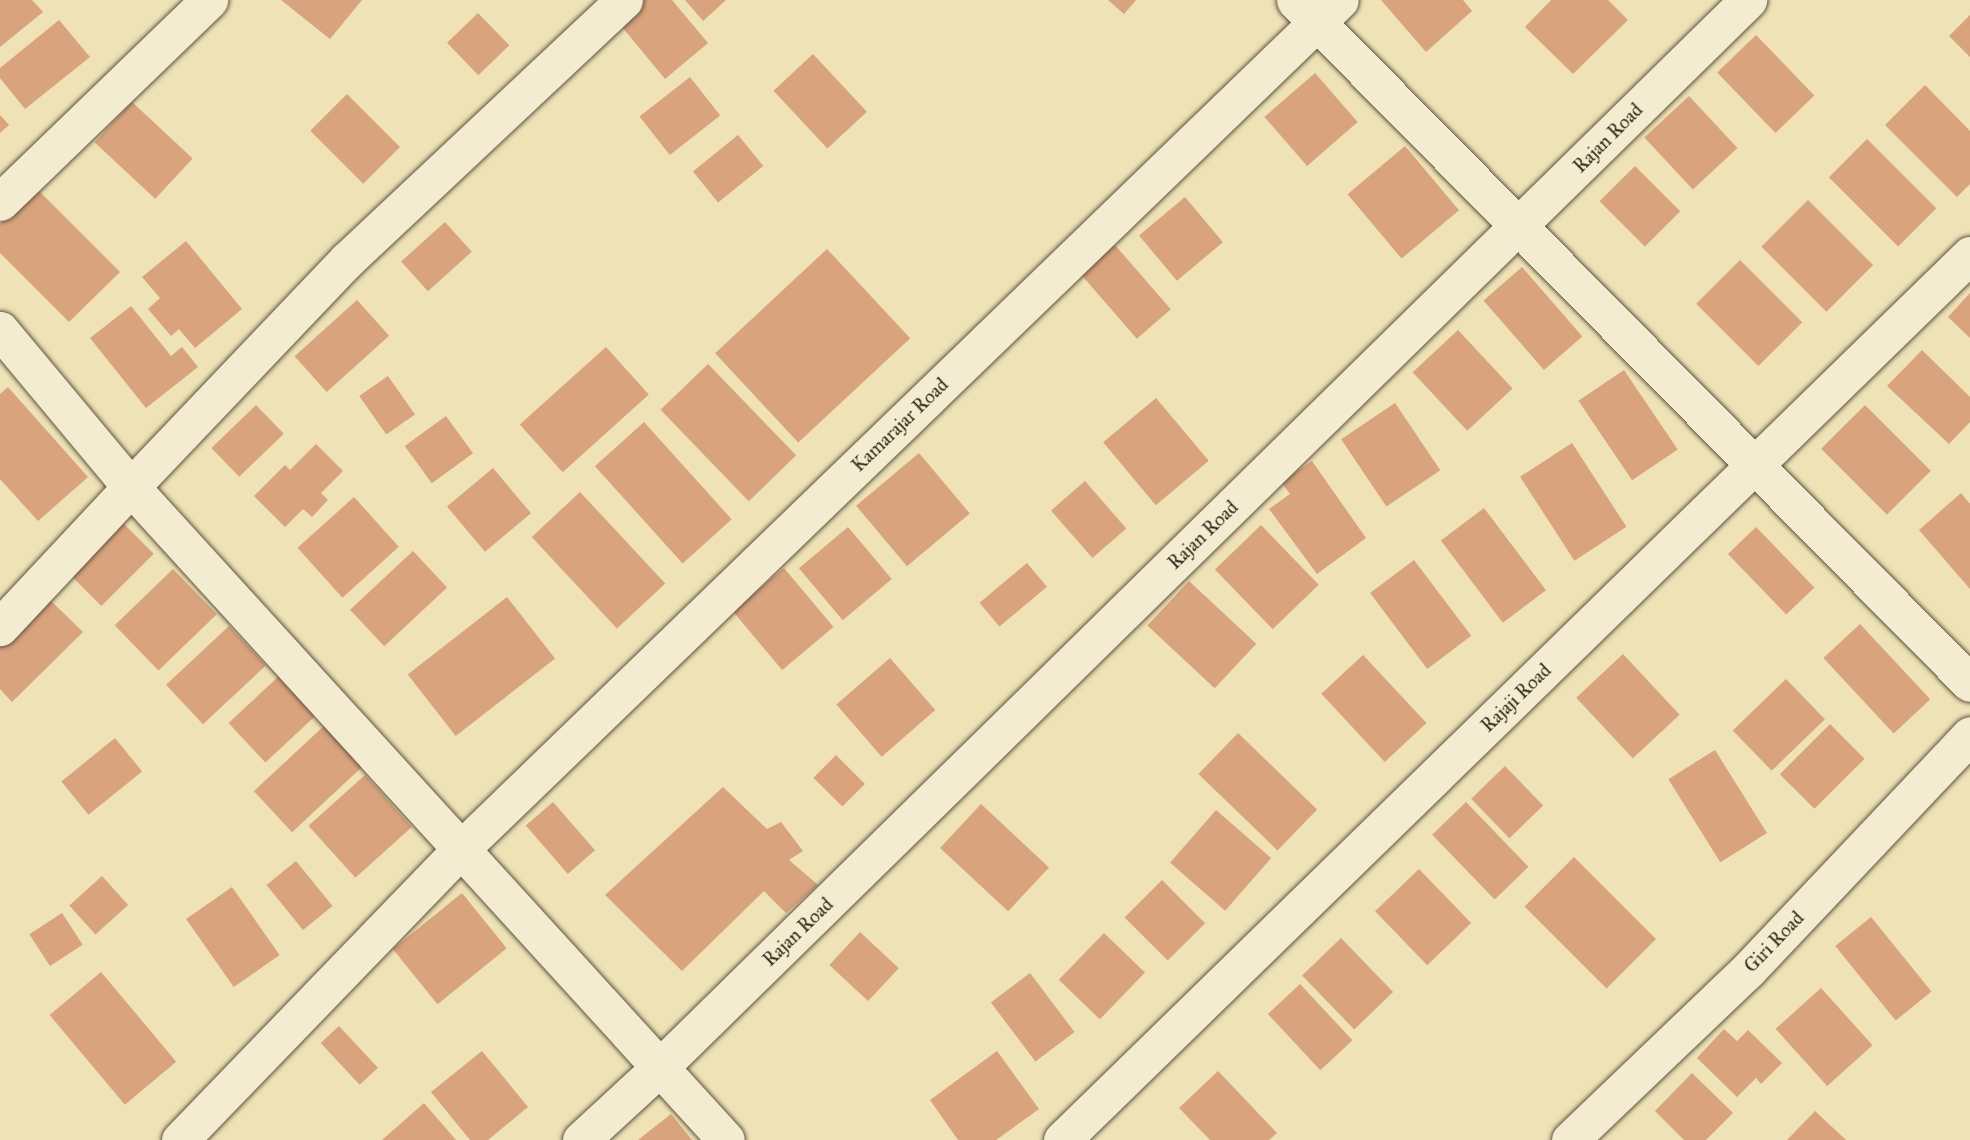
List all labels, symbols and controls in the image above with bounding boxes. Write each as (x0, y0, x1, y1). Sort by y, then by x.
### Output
street label: Rajan Road (1569, 99, 1647, 177)
street label: Kamarajar Road (847, 373, 953, 477)
street label: Rajan Road (1163, 496, 1243, 574)
street label: Rajaji Road (1476, 659, 1556, 737)
street label: Rajan Road (758, 893, 838, 971)
street label: Giri Road (1739, 907, 1809, 977)

